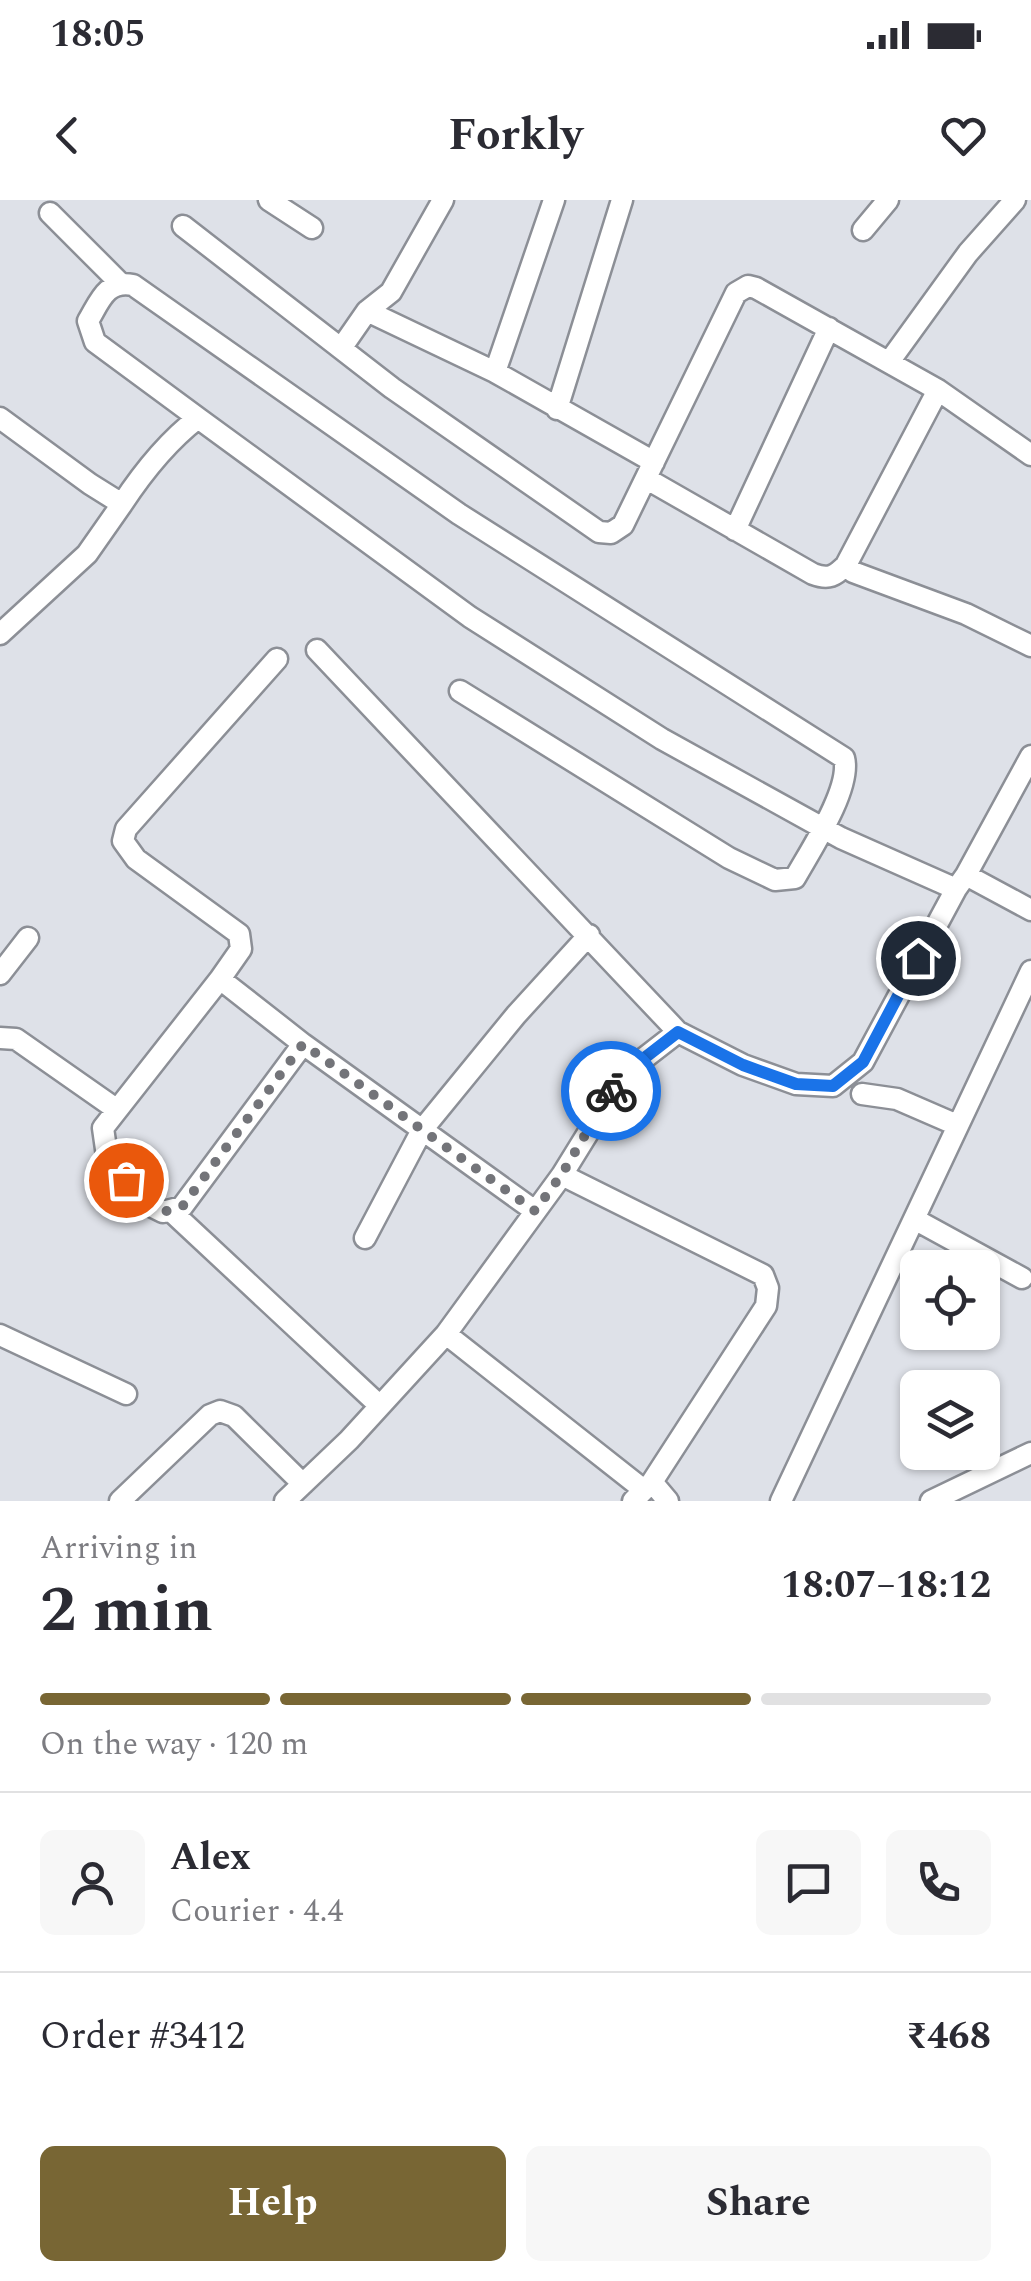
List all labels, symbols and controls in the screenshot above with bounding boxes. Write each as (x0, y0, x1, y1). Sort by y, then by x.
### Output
text: 18:05 (50, 6, 145, 64)
text: Forkly (448, 101, 583, 170)
icon: back (40, 108, 95, 163)
icon: heart (936, 108, 991, 163)
pin (876, 916, 961, 1001)
icon: home (891, 931, 946, 986)
courier (561, 1041, 661, 1141)
icon: bike (584, 1064, 639, 1119)
pin (84, 1138, 169, 1223)
icon: bag (99, 1153, 154, 1208)
map controls (900, 1250, 1000, 1470)
button: locate (900, 1250, 1000, 1350)
button: layers (900, 1370, 1000, 1470)
text: Arriving in (40, 1524, 197, 1573)
text: 18:07–18:12 (781, 1557, 991, 1615)
text: 2 min (40, 1561, 213, 1660)
text: On the way · 120 m (40, 1720, 308, 1769)
text: Alex (170, 1829, 251, 1887)
button: person (40, 1830, 145, 1935)
button: chat (756, 1830, 861, 1935)
button: phone (886, 1830, 991, 1935)
text: Courier · 4.4 (170, 1887, 343, 1936)
text: Order #3412 (40, 2008, 245, 2066)
text: ₹468 (906, 2008, 991, 2066)
button: Help (40, 2146, 506, 2261)
button: Share (526, 2146, 991, 2261)

